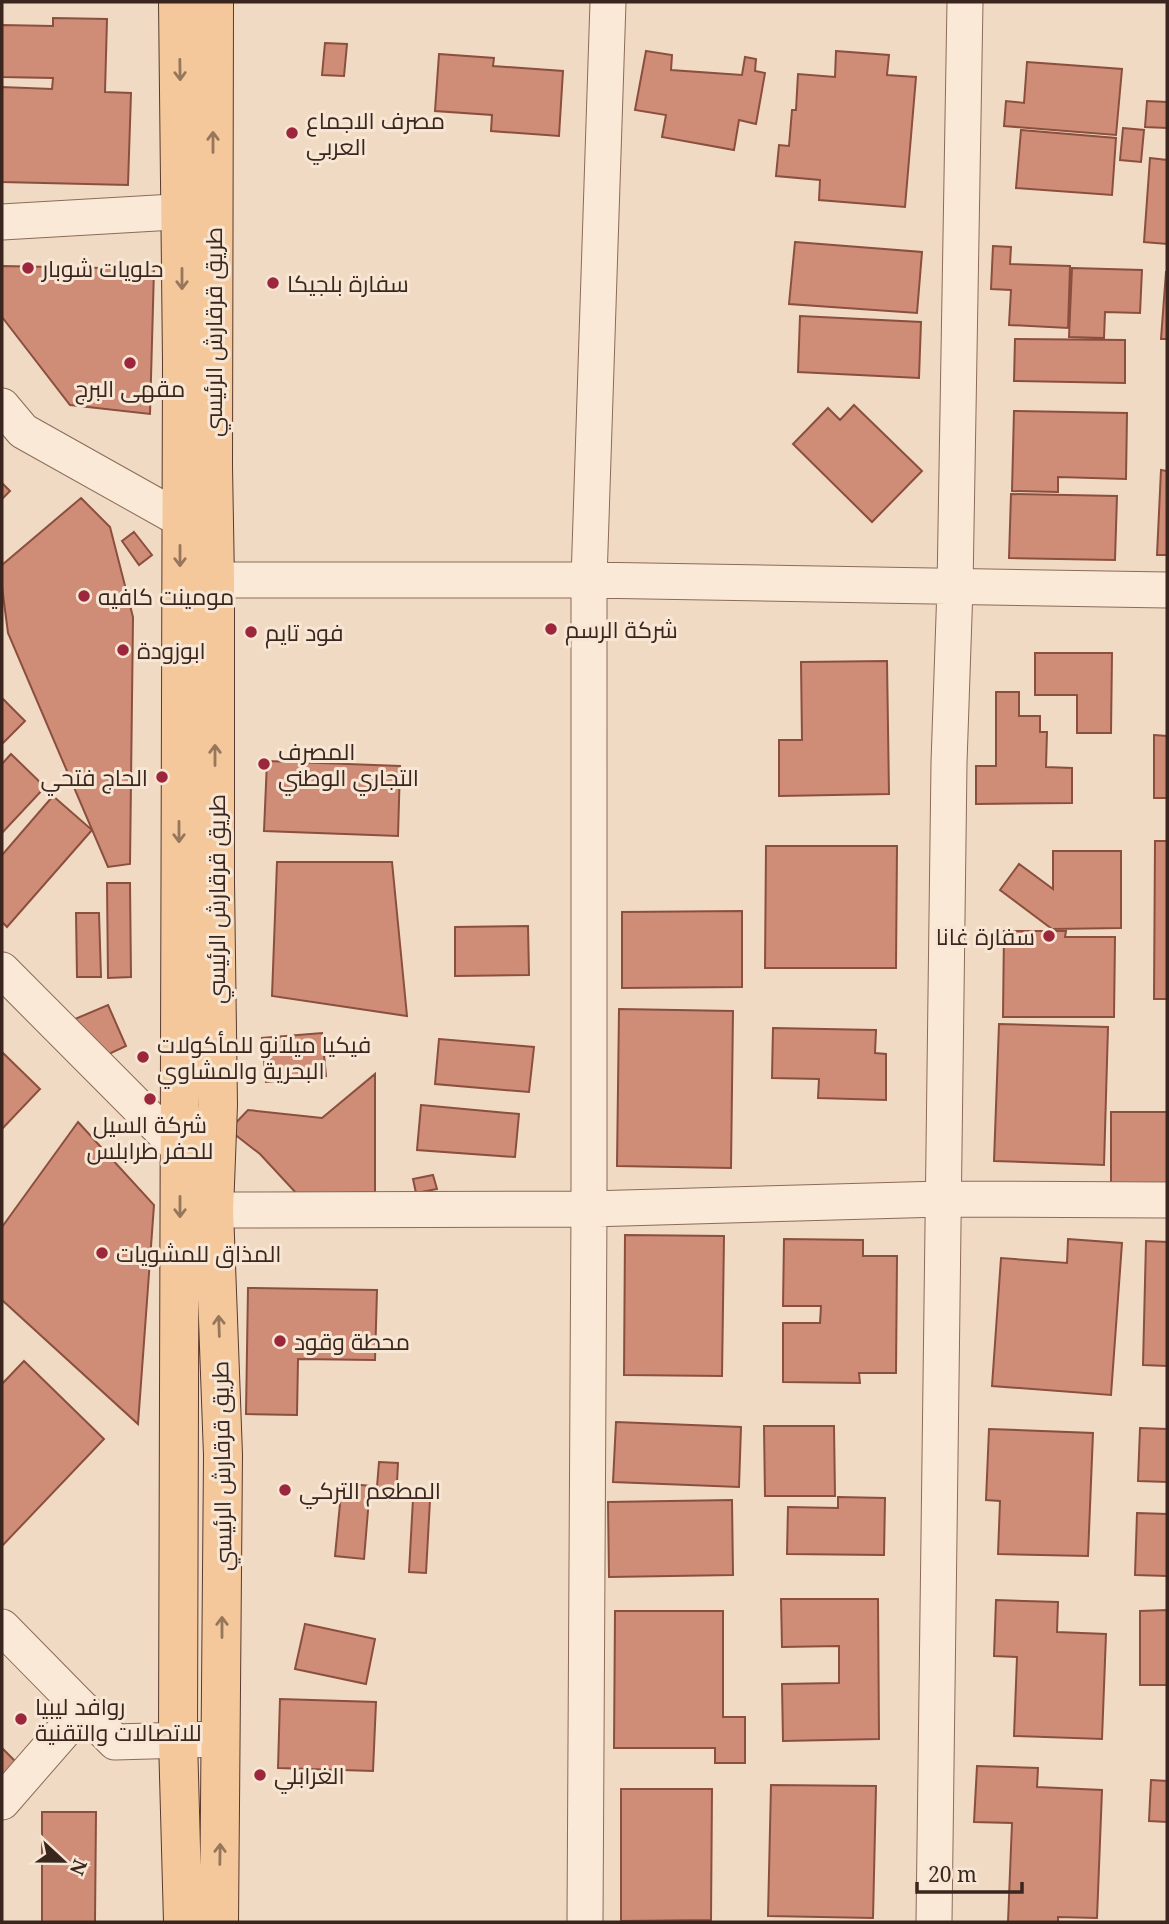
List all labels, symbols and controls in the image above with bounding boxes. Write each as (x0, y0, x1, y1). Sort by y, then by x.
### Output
one-way arrow (173, 58, 187, 81)
place label: مصرف الاجماع العربي (306, 104, 445, 165)
marker: مصرف الاجماع العربي (284, 125, 300, 141)
one-way arrow (206, 130, 220, 153)
street label: طريق قرقارش الرئيسي (197, 227, 231, 437)
place label: حلويات شوبار (40, 252, 164, 284)
marker: حلويات شوبار (20, 260, 36, 276)
place label: سفارة بلجيكا (287, 267, 409, 299)
one-way arrow (175, 268, 189, 291)
marker: سفارة بلجيكا (265, 275, 281, 291)
marker: مقهى البرج (122, 355, 138, 371)
place label: مقهى البرج (75, 372, 185, 405)
one-way arrow (173, 544, 187, 567)
place label: مومينت كافيه (98, 580, 234, 612)
marker: مومينت كافيه (76, 588, 92, 604)
place label: شركة الرسم (565, 613, 678, 646)
place label: فود تايم (265, 616, 344, 649)
marker: شركة الرسم (543, 621, 559, 637)
marker: فود تايم (243, 624, 259, 640)
place label: ابوزودة (137, 634, 206, 666)
marker: ابوزودة (115, 642, 131, 658)
place label: المصرف التجاري الوطني (278, 735, 419, 796)
one-way arrow (208, 744, 222, 767)
marker: المصرف التجاري الوطني (256, 756, 272, 772)
place label: الحاج فتحي (41, 761, 148, 796)
marker: الحاج فتحي (154, 769, 170, 785)
street label: طريق قرقارش الرئيسي (200, 794, 234, 1004)
one-way arrow (172, 821, 186, 844)
place label: سفارة غانا (936, 920, 1035, 952)
marker: سفارة غانا (1041, 928, 1057, 944)
place label: فيكيا ميلانو للمأكولات البحرية والمشاوي (157, 1028, 371, 1089)
marker: فيكيا ميلانو للمأكولات البحرية والمشاوي (135, 1049, 151, 1065)
marker: شركة السيل للحفر طرابلس (142, 1091, 158, 1107)
place label: شركة السيل للحفر طرابلس (87, 1108, 213, 1166)
one-way arrow (173, 1195, 187, 1218)
place label: المذاق للمشويات (116, 1237, 281, 1269)
marker: المذاق للمشويات (94, 1245, 110, 1261)
one-way arrow (212, 1314, 226, 1337)
place label: محطة وقود (294, 1325, 410, 1357)
marker: محطة وقود (272, 1333, 288, 1349)
street label: طريق قرقارش الرئيسي (203, 1361, 241, 1571)
place label: المطعم التركي (299, 1474, 441, 1509)
marker: المطعم التركي (277, 1482, 293, 1498)
one-way arrow (215, 1615, 229, 1638)
place label: روافد ليبيا للاتصالات والتقنية (35, 1690, 202, 1748)
marker: روافد ليبيا للاتصالات والتقنية (13, 1711, 29, 1727)
place label: الغرابلي (274, 1759, 345, 1794)
marker: الغرابلي (252, 1767, 268, 1783)
north arrow (28, 1826, 98, 1896)
one-way arrow (213, 1843, 227, 1866)
scale bar (917, 1850, 1022, 1894)
text: N (64, 1856, 94, 1879)
text: 20 m (928, 1860, 977, 1888)

